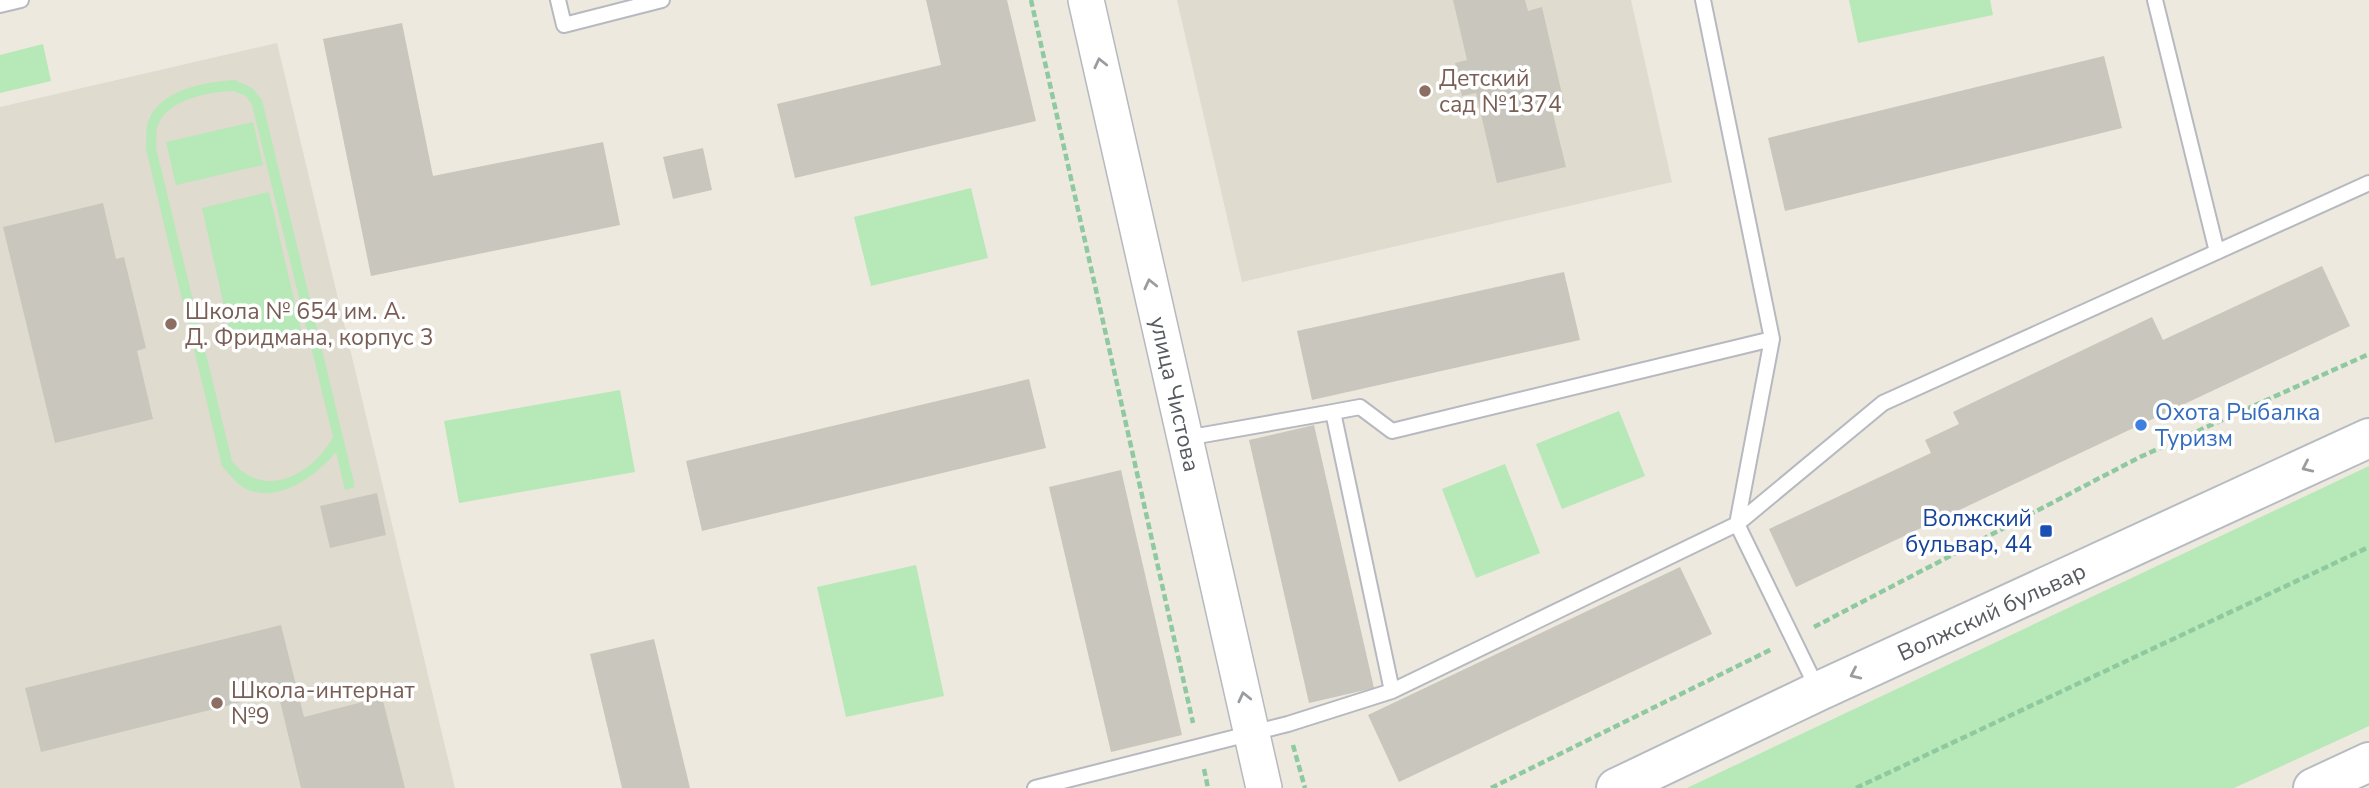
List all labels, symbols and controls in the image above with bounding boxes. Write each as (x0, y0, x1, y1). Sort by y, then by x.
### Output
one-way arrow (1094, 57, 1108, 69)
place label: Детский сад №1374 (1439, 63, 1562, 120)
marker: Детский сад №1374 (1417, 83, 1433, 99)
one-way arrow (1144, 279, 1158, 291)
place label: Школа № 654 им. А. Д. Фридмана, корпус 3 (185, 296, 433, 353)
street label: улица Чистова (1142, 314, 1207, 475)
marker: Школа № 654 им. А. Д. Фридмана, корпус 3 (163, 316, 179, 332)
place label: Охота Рыбалка Туризм (2155, 397, 2321, 454)
marker: Охота Рыбалка Туризм (2133, 417, 2149, 433)
one-way arrow (2302, 459, 2314, 473)
place label: Волжский бульвар, 44 (1905, 503, 2032, 560)
marker: Волжский бульвар, 44 (2038, 523, 2054, 539)
street label: Волжский бульвар (1893, 555, 2091, 669)
one-way arrow (1850, 666, 1862, 680)
place label: Школа-интернат №9 (231, 675, 416, 732)
one-way arrow (1238, 691, 1252, 703)
marker: Школа-интернат №9 (209, 695, 225, 711)

